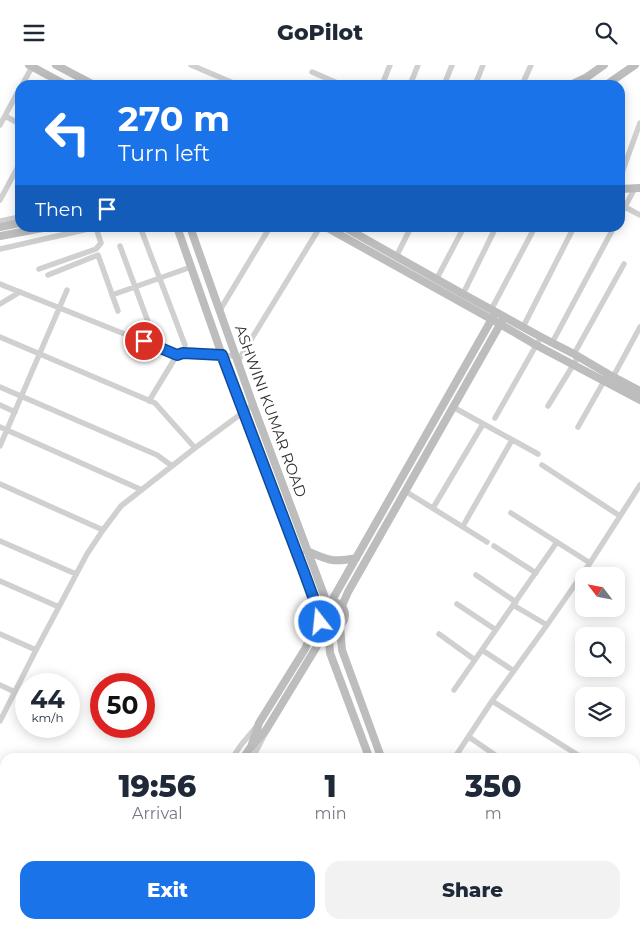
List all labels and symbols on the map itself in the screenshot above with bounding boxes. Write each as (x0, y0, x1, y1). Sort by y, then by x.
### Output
pin (123, 320, 165, 362)
street label: ASHWINI KUMAR ROAD (231, 322, 311, 500)
north arrow (575, 567, 625, 617)
position arrow (293, 595, 345, 647)
speed limit sign: 50 (90, 673, 155, 738)

